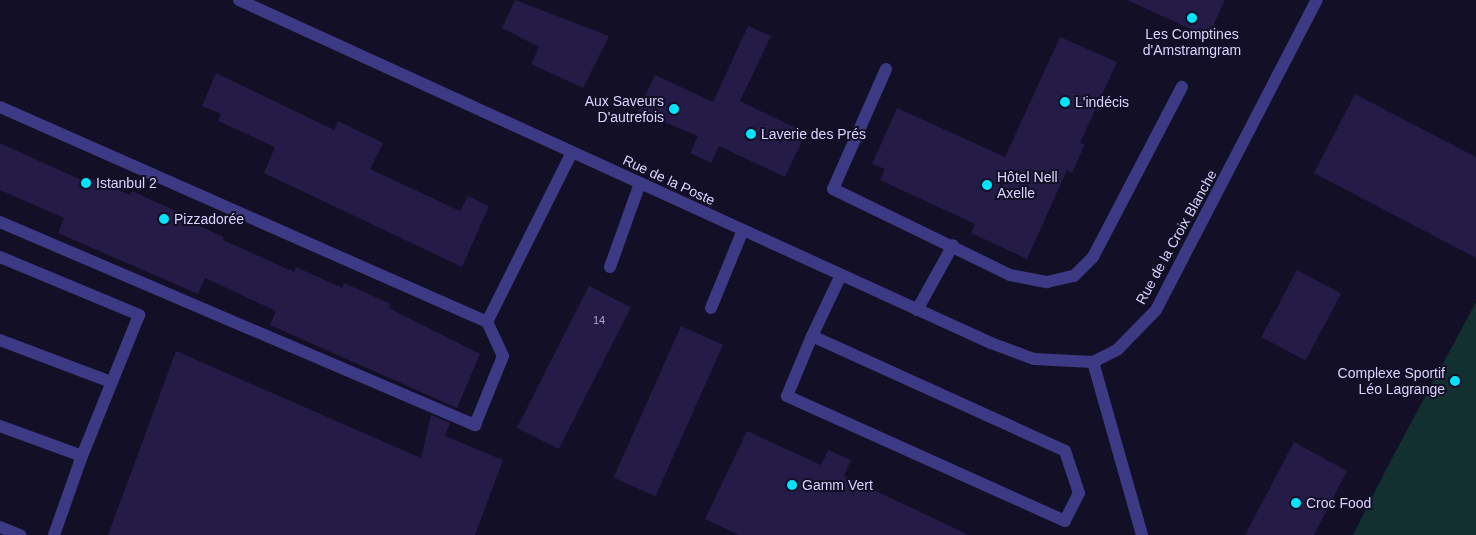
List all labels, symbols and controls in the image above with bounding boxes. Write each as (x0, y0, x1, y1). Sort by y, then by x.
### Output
marker: Les Comptines d'Amstramgram (1186, 12, 1198, 24)
place label: Les Comptines d'Amstramgram (1143, 26, 1241, 58)
place label: Aux Saveurs D'autrefois (585, 93, 664, 125)
place label: L'indécis (1075, 94, 1129, 110)
marker: L'indécis (1059, 96, 1071, 108)
marker: Aux Saveurs D'autrefois (668, 103, 680, 115)
place label: Laverie des Prés (761, 126, 866, 142)
marker: Laverie des Prés (745, 128, 757, 140)
street label: Rue de la Poste (620, 151, 718, 209)
street label: Rue de la Croix Blanche (1132, 167, 1220, 307)
place label: Hôtel Nell Axelle (997, 169, 1058, 202)
place label: Istanbul 2 (96, 175, 157, 191)
marker: Istanbul 2 (80, 177, 92, 189)
marker: Hôtel Nell Axelle (981, 179, 993, 191)
place label: Pizzadorée (174, 211, 244, 227)
marker: Pizzadorée (158, 213, 170, 225)
house number: 14 (593, 313, 605, 327)
place label: Complexe Sportif Léo Lagrange (1338, 365, 1445, 398)
marker: Complexe Sportif Léo Lagrange (1449, 375, 1461, 387)
place label: Gamm Vert (802, 477, 873, 493)
marker: Gamm Vert (786, 479, 798, 491)
place label: Croc Food (1306, 495, 1371, 511)
marker: Croc Food (1290, 497, 1302, 509)

